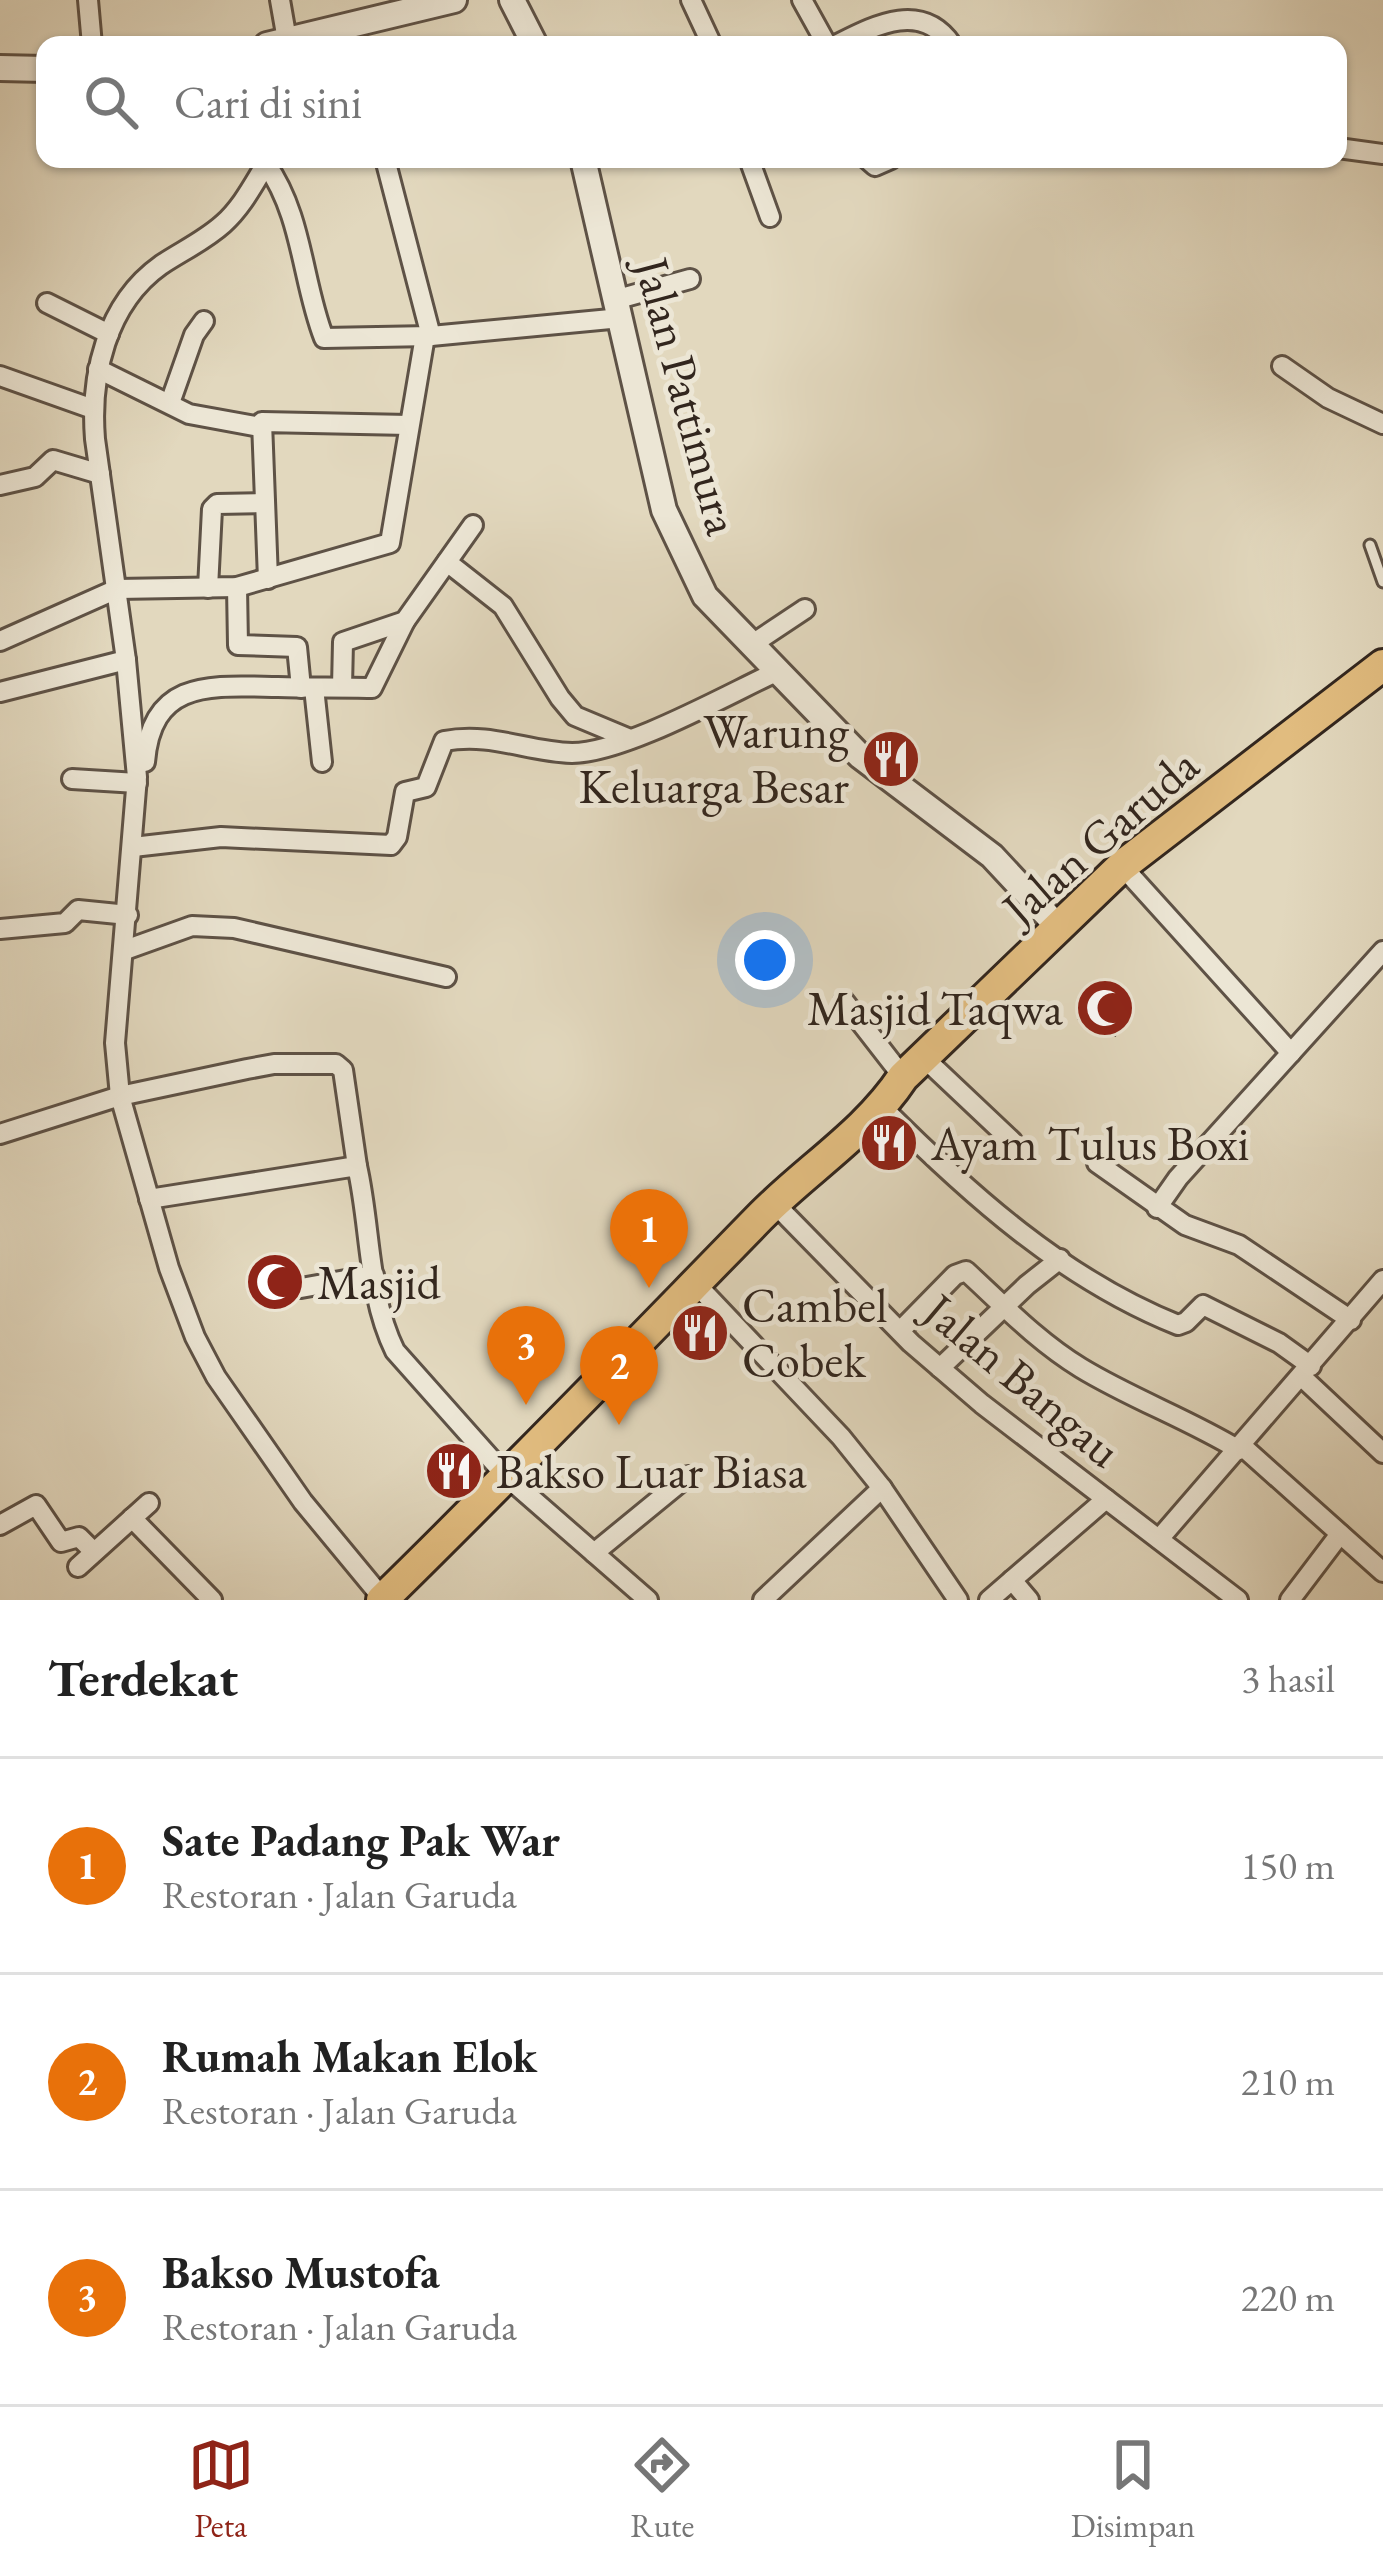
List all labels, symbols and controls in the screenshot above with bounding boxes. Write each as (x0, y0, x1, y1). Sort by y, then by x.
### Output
search box (36, 36, 1347, 168)
icon: search (78, 69, 144, 135)
text: Cari di sini (174, 73, 362, 131)
street label: Jalan Pattimura (620, 247, 755, 542)
place label: Warung Keluarga Besar (578, 700, 850, 817)
restaurant icon: Warung Keluarga Besar (860, 728, 922, 790)
street label: Jalan Garuda (986, 733, 1212, 941)
your location (735, 930, 795, 990)
place label: Masjid Taqwa (807, 977, 1064, 1039)
mosque icon: Masjid Taqwa (1074, 977, 1136, 1039)
restaurant icon: Ayam Tulus Boxi (858, 1112, 920, 1174)
place label: Ayam Tulus Boxi (930, 1112, 1249, 1174)
pin: 1 (610, 1189, 688, 1288)
mosque icon: Masjid (244, 1251, 306, 1313)
place label: Masjid (317, 1251, 442, 1313)
place label: Cambel Cobek (742, 1274, 888, 1391)
street label: Jalan Bangau (908, 1277, 1135, 1481)
restaurant icon: Cambel Cobek (669, 1302, 731, 1364)
pin: 3 (487, 1306, 565, 1405)
pin: 2 (580, 1326, 658, 1425)
restaurant icon: Bakso Luar Biasa (423, 1440, 485, 1502)
place label: Bakso Luar Biasa (496, 1440, 807, 1502)
text: Terdekat (48, 1645, 238, 1711)
text: 3 hasil (1241, 1653, 1335, 1704)
text: Sate Padang Pak War (162, 1811, 560, 1869)
text: 1 (77, 1840, 97, 1891)
text: 150 m (1241, 1840, 1335, 1891)
text: Restoran · Jalan Garuda (162, 1869, 517, 1920)
text: Rumah Makan Elok (162, 2027, 537, 2085)
text: 2 (77, 2056, 97, 2107)
text: 210 m (1241, 2056, 1335, 2107)
text: Restoran · Jalan Garuda (162, 2085, 517, 2136)
text: Bakso Mustofa (162, 2243, 440, 2301)
text: 3 (77, 2272, 97, 2323)
text: 220 m (1241, 2272, 1335, 2323)
text: Restoran · Jalan Garuda (162, 2301, 517, 2352)
tab: Peta (188, 2432, 254, 2547)
tab: Rute (629, 2432, 695, 2547)
tab: Disimpan (1071, 2432, 1195, 2547)

